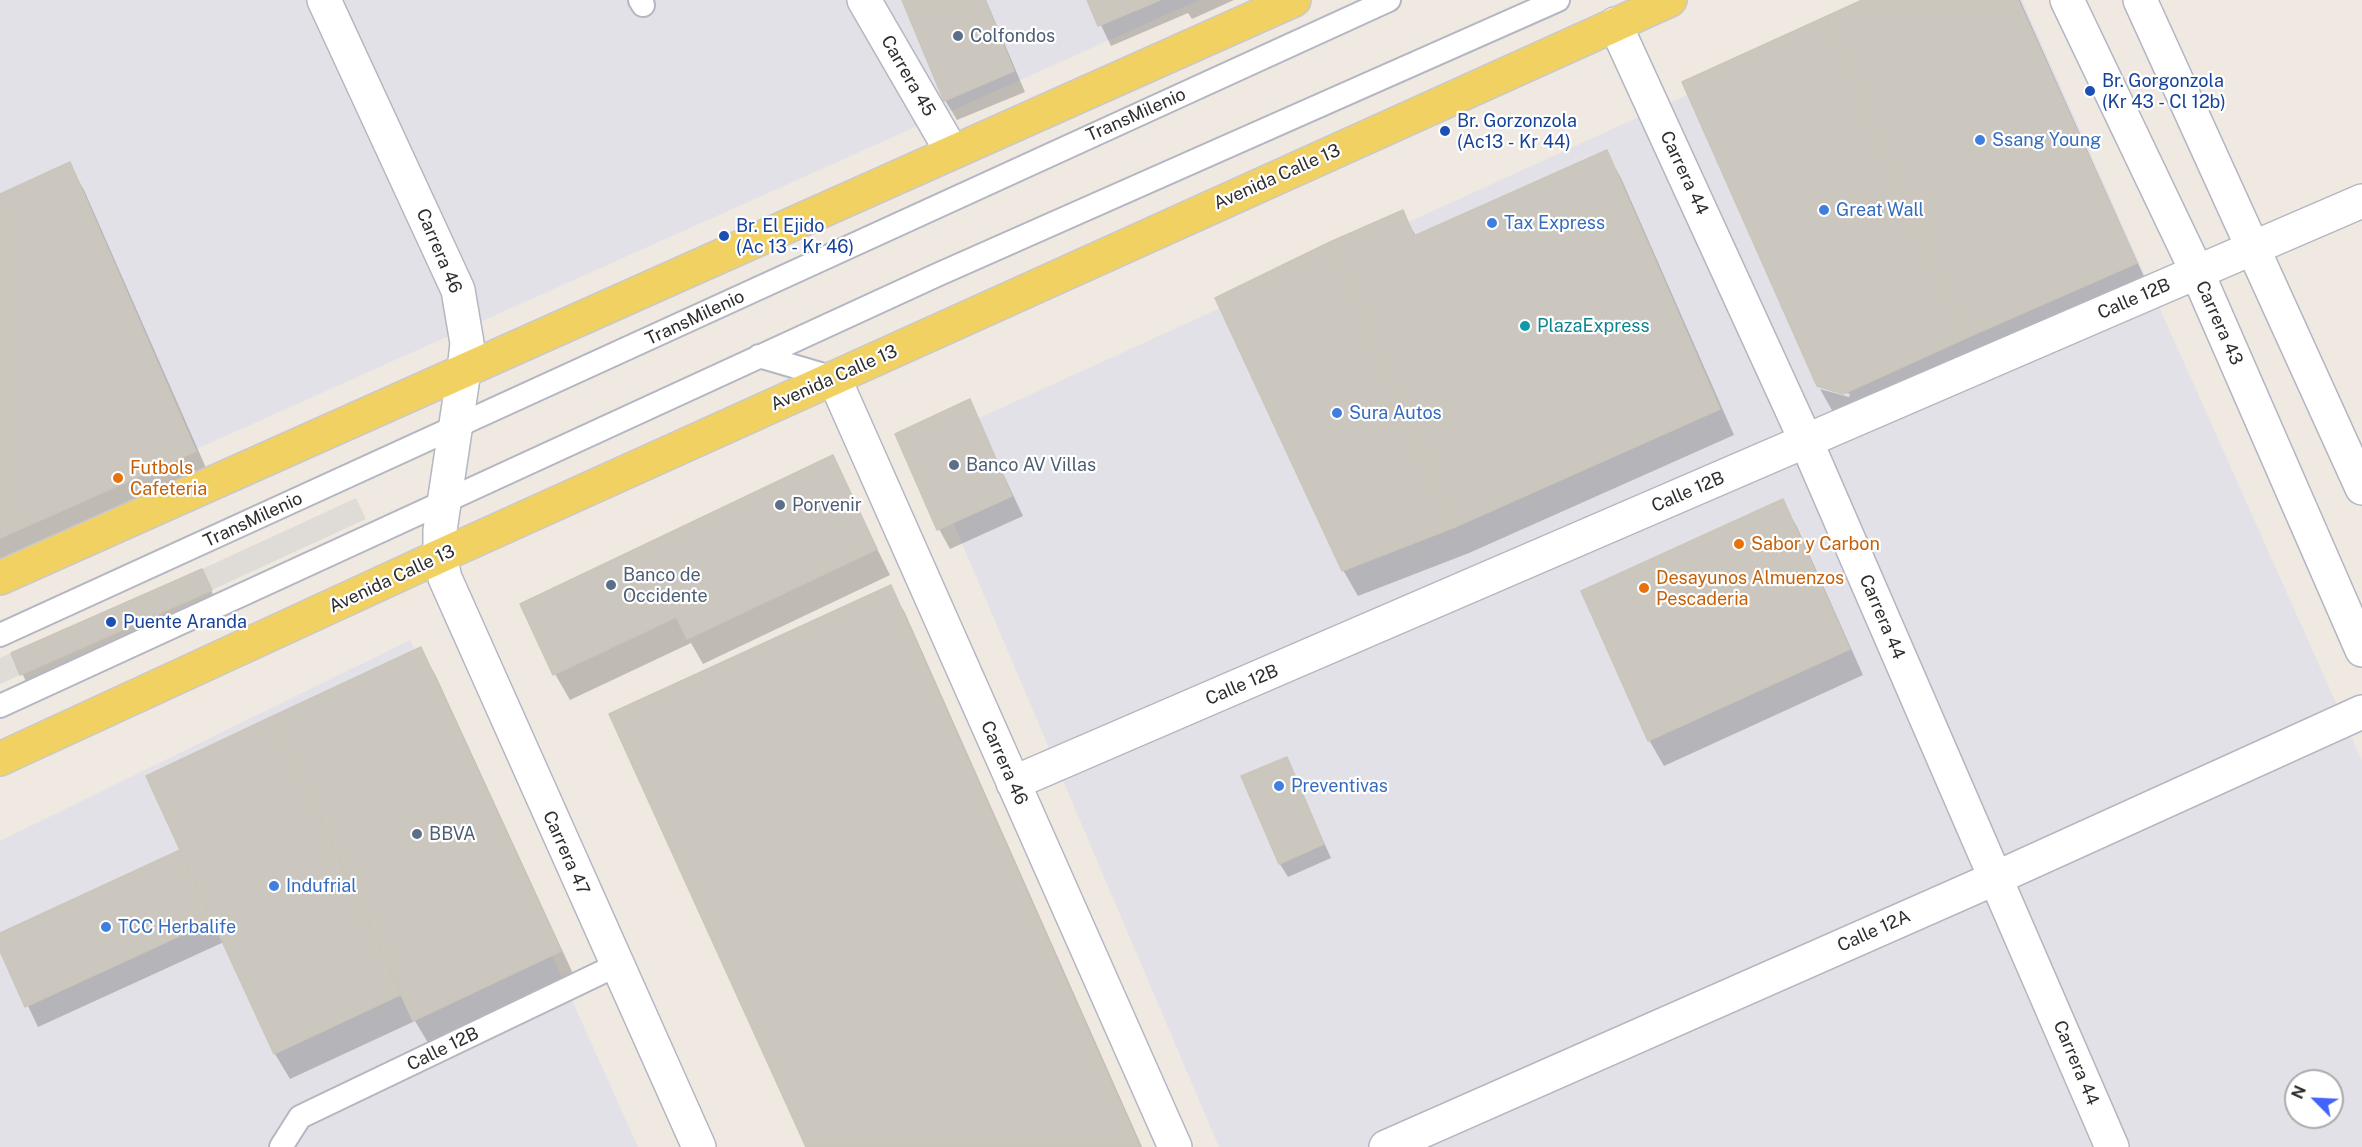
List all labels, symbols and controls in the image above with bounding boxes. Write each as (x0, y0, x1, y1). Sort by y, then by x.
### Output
place label: Colfondos (970, 25, 1055, 47)
marker: Colfondos (951, 29, 965, 43)
street label: Carrera 45 (876, 32, 940, 120)
place label: Br. Gorgonzola (Kr 43 - Cl 12b) (2102, 70, 2226, 112)
street label: TransMilenio (1083, 83, 1189, 147)
marker: Br. Gorgonzola (Kr 43 - Cl 12b) (2083, 84, 2097, 98)
place label: Br. Gorzonzola (Ac13 - Kr 44) (1457, 110, 1577, 152)
marker: Br. Gorzonzola (Ac13 - Kr 44) (1438, 124, 1452, 138)
street label: Carrera 44 (1655, 128, 1713, 218)
place label: Ssang Young (1992, 129, 2101, 151)
marker: Ssang Young (1973, 133, 1987, 147)
street label: Avenida Calle 13 (1210, 139, 1344, 215)
place label: Great Wall (1836, 199, 1924, 221)
marker: Great Wall (1817, 203, 1831, 217)
street label: Carrera 46 (411, 205, 467, 297)
place label: Tax Express (1504, 212, 1605, 234)
place label: Br. El Ejido (Ac 13 - Kr 46) (736, 215, 854, 258)
marker: Tax Express (1485, 216, 1499, 230)
marker: Br. El Ejido (Ac 13 - Kr 46) (717, 229, 731, 243)
street label: Calle 12B (2094, 274, 2174, 324)
street label: Carrera 43 (2191, 277, 2247, 369)
street label: TransMilenio (642, 286, 748, 350)
place label: PlazaExpress (1537, 315, 1650, 337)
marker: PlazaExpress (1518, 319, 1532, 333)
street label: Avenida Calle 13 (767, 340, 901, 416)
place label: Sura Autos (1349, 402, 1442, 424)
marker: Sura Autos (1330, 406, 1344, 420)
place label: Banco AV Villas (966, 454, 1096, 476)
place label: Futbols Cafeteria (130, 457, 207, 500)
marker: Banco AV Villas (947, 458, 961, 472)
street label: Calle 12B (1648, 467, 1728, 517)
marker: Futbols Cafeteria (111, 471, 125, 485)
street label: TransMilenio (200, 488, 306, 552)
place label: Porvenir (792, 494, 862, 516)
marker: Porvenir (773, 498, 787, 512)
place label: Sabor y Carbon (1751, 533, 1880, 555)
marker: Sabor y Carbon (1732, 537, 1746, 551)
street label: Avenida Calle 13 (326, 540, 458, 618)
place label: Banco de Occidente (623, 564, 708, 606)
place label: Desayunos Almuenzos Pescaderia (1656, 567, 1844, 610)
street label: Carrera 44 (1854, 571, 1910, 663)
marker: Banco de Occidente (604, 578, 618, 592)
marker: Desayunos Almuenzos Pescaderia (1637, 581, 1651, 595)
place label: Puente Aranda (123, 611, 247, 633)
marker: Puente Aranda (104, 615, 118, 629)
street label: Calle 12B (1202, 660, 1282, 710)
street label: Carrera 46 (976, 718, 1032, 808)
place label: Preventivas (1291, 775, 1388, 797)
marker: Preventivas (1272, 779, 1286, 793)
street label: Carrera 47 (538, 808, 594, 898)
place label: BBVA (429, 823, 476, 845)
marker: BBVA (410, 827, 424, 841)
place label: Indufrial (286, 875, 357, 897)
marker: Indufrial (267, 879, 281, 893)
street label: Calle 12A (1834, 905, 1914, 957)
place label: TCC Herbalife (118, 916, 236, 938)
marker: TCC Herbalife (99, 920, 113, 934)
street label: Carrera 44 (2048, 1017, 2104, 1109)
street label: Calle 12B (404, 1022, 482, 1076)
north arrow (2284, 1069, 2344, 1129)
text: N (2288, 1083, 2310, 1102)

